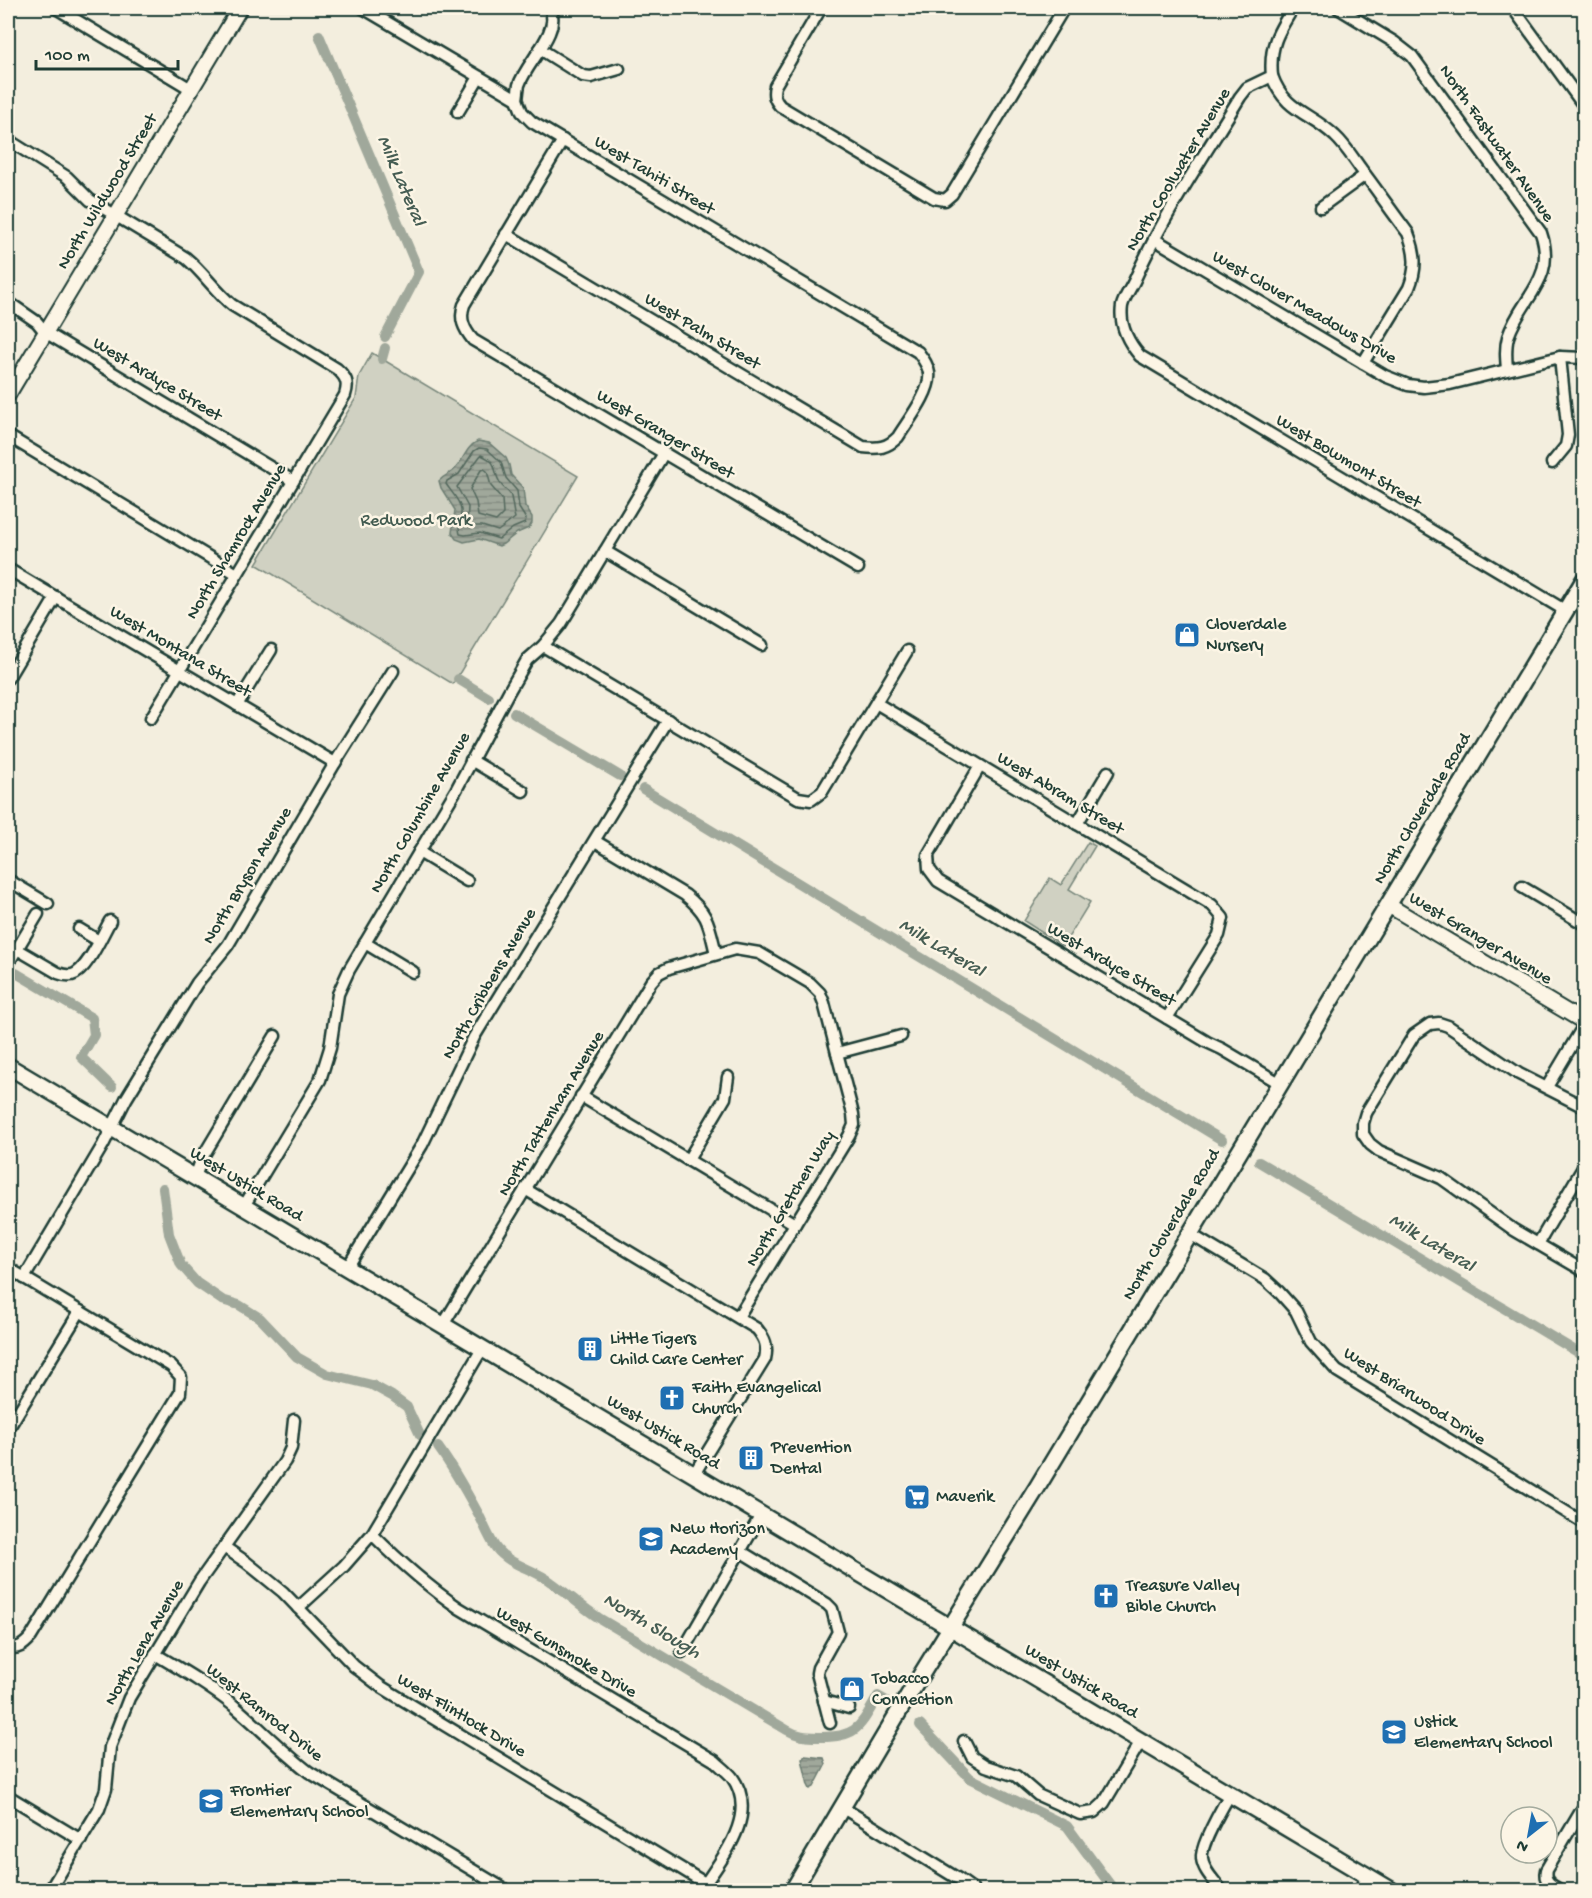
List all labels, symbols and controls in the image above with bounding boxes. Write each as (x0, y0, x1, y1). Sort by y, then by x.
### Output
scale bar (36, 33, 178, 71)
text: 100 m (44, 46, 90, 67)
street label: North Fastwater Avenue (1434, 61, 1559, 227)
street label: North Coolwater Avenue (1122, 84, 1236, 255)
street label: North Wildwood Street (53, 109, 164, 274)
water label: Milk Lateral (371, 132, 430, 231)
street label: West Tahiti Street (590, 132, 719, 221)
street label: West Clover Meadows Drive (1208, 247, 1401, 370)
street label: West Palm Street (640, 289, 765, 376)
street label: West Ardyce Street (89, 333, 227, 428)
street label: West Granger Street (592, 386, 739, 485)
street label: West Bowmont Street (1272, 410, 1426, 514)
street label: North Shamrock Avenue (182, 460, 292, 624)
park label: Redwood Park (360, 511, 473, 532)
street label: West Montana Street (105, 601, 256, 703)
place label: Cloverdale Nursery (1206, 615, 1287, 657)
shop icon: Cloverdale Nursery (1172, 620, 1202, 650)
street label: North Columbine Avenue (366, 728, 476, 897)
street label: North Cloverdale Road (1370, 728, 1477, 888)
street label: West Abram Street (993, 748, 1129, 841)
street label: North Bryson Avenue (199, 803, 298, 948)
street label: West Granger Avenue (1405, 888, 1556, 990)
street label: North Cribbens Avenue (438, 904, 542, 1063)
water label: Milk Lateral (894, 914, 989, 984)
street label: West Ardyce Street (1043, 918, 1181, 1013)
street label: North Tattenham Avenue (494, 1027, 610, 1200)
street label: North Gretchen Way (742, 1127, 840, 1271)
street label: West Ustick Road (185, 1143, 308, 1228)
street label: North Cloverdale Road (1119, 1144, 1226, 1304)
water label: Milk Lateral (1384, 1209, 1479, 1279)
place label: Little Tigers Child Care Center (610, 1329, 744, 1371)
building icon: Little Tigers Child Care Center (575, 1334, 605, 1364)
street label: West Briarwood Drive (1339, 1343, 1490, 1451)
place label: Faith Evangelical Church (691, 1378, 822, 1420)
church icon: Faith Evangelical Church (657, 1383, 687, 1413)
street label: West Ustick Road (602, 1391, 725, 1476)
place label: Prevention Dental (770, 1438, 852, 1480)
building icon: Prevention Dental (736, 1443, 766, 1473)
supermarket icon: Maverik (902, 1482, 932, 1512)
place label: Maverik (936, 1487, 996, 1508)
place label: New Horizon Academy (670, 1519, 765, 1561)
school or university icon: New Horizon Academy (636, 1524, 666, 1554)
street label: North Lena Avenue (101, 1576, 190, 1710)
place label: Treasure Valley Bible Church (1125, 1576, 1240, 1618)
church icon: Treasure Valley Bible Church (1091, 1581, 1121, 1611)
water label: North Slough (598, 1589, 704, 1665)
street label: West Gunsmoke Drive (492, 1603, 641, 1704)
street label: West Ustick Road (1020, 1640, 1143, 1725)
street label: West Ramrod Drive (201, 1659, 327, 1767)
street label: West Flintlock Drive (393, 1669, 530, 1763)
place label: Tobacco Connection (871, 1669, 953, 1711)
shop icon: Tobacco Connection (837, 1674, 867, 1704)
place label: Ustick Elementary School (1414, 1712, 1553, 1754)
school or university icon: Ustick Elementary School (1379, 1717, 1409, 1747)
place label: Frontier Elementary School (229, 1781, 369, 1823)
school or university icon: Frontier Elementary School (196, 1786, 226, 1816)
north arrow (1499, 1805, 1559, 1865)
text: N (1513, 1834, 1532, 1856)

